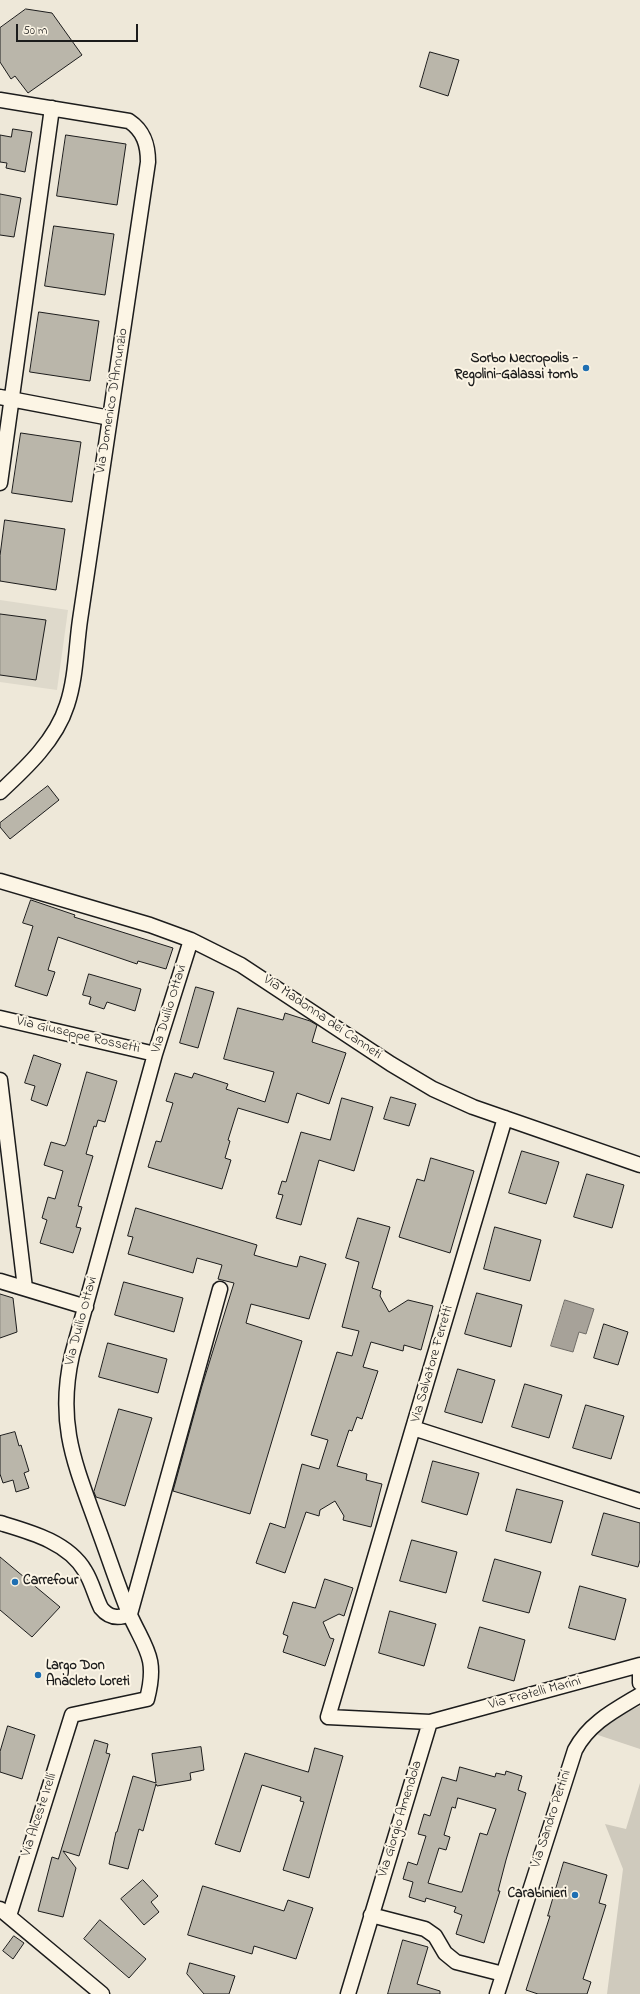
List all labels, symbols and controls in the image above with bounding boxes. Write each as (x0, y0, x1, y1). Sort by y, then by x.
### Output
scale bar (18, 16, 140, 42)
text: 50 m (23, 22, 47, 40)
street label: Via Domenico D'Annunzio (93, 327, 133, 475)
place label: Sorbo Necropolis - Regolini-Galassi tomb (455, 352, 578, 384)
marker: Sorbo Necropolis - Regolini-Galassi tomb (581, 363, 591, 373)
street label: Via Duilio Ottavi (149, 963, 191, 1055)
street label: Via Madonna dei Canneti (259, 972, 385, 1064)
street label: Via Giuseppe Rossetti (15, 1014, 141, 1058)
street label: Via Duilio Ottavi (62, 1275, 102, 1367)
street label: Via Salvatore Ferretti (408, 1304, 458, 1424)
place label: Carrefour (23, 1574, 78, 1590)
marker: Carrefour (10, 1577, 20, 1587)
place label: Largo Don Anacleto Loreti (46, 1659, 130, 1692)
marker: Largo Don Anacleto Loreti (33, 1670, 43, 1680)
street label: Via Fratelli Marini (487, 1674, 583, 1714)
street label: Via Giorgio Amendola (375, 1759, 427, 1879)
street label: Via Sandro Pertini (528, 1768, 576, 1870)
street label: Via Alceste Irelli (19, 1771, 61, 1859)
place label: Carabinieri (507, 1887, 567, 1903)
marker: Carabinieri (570, 1890, 580, 1900)

